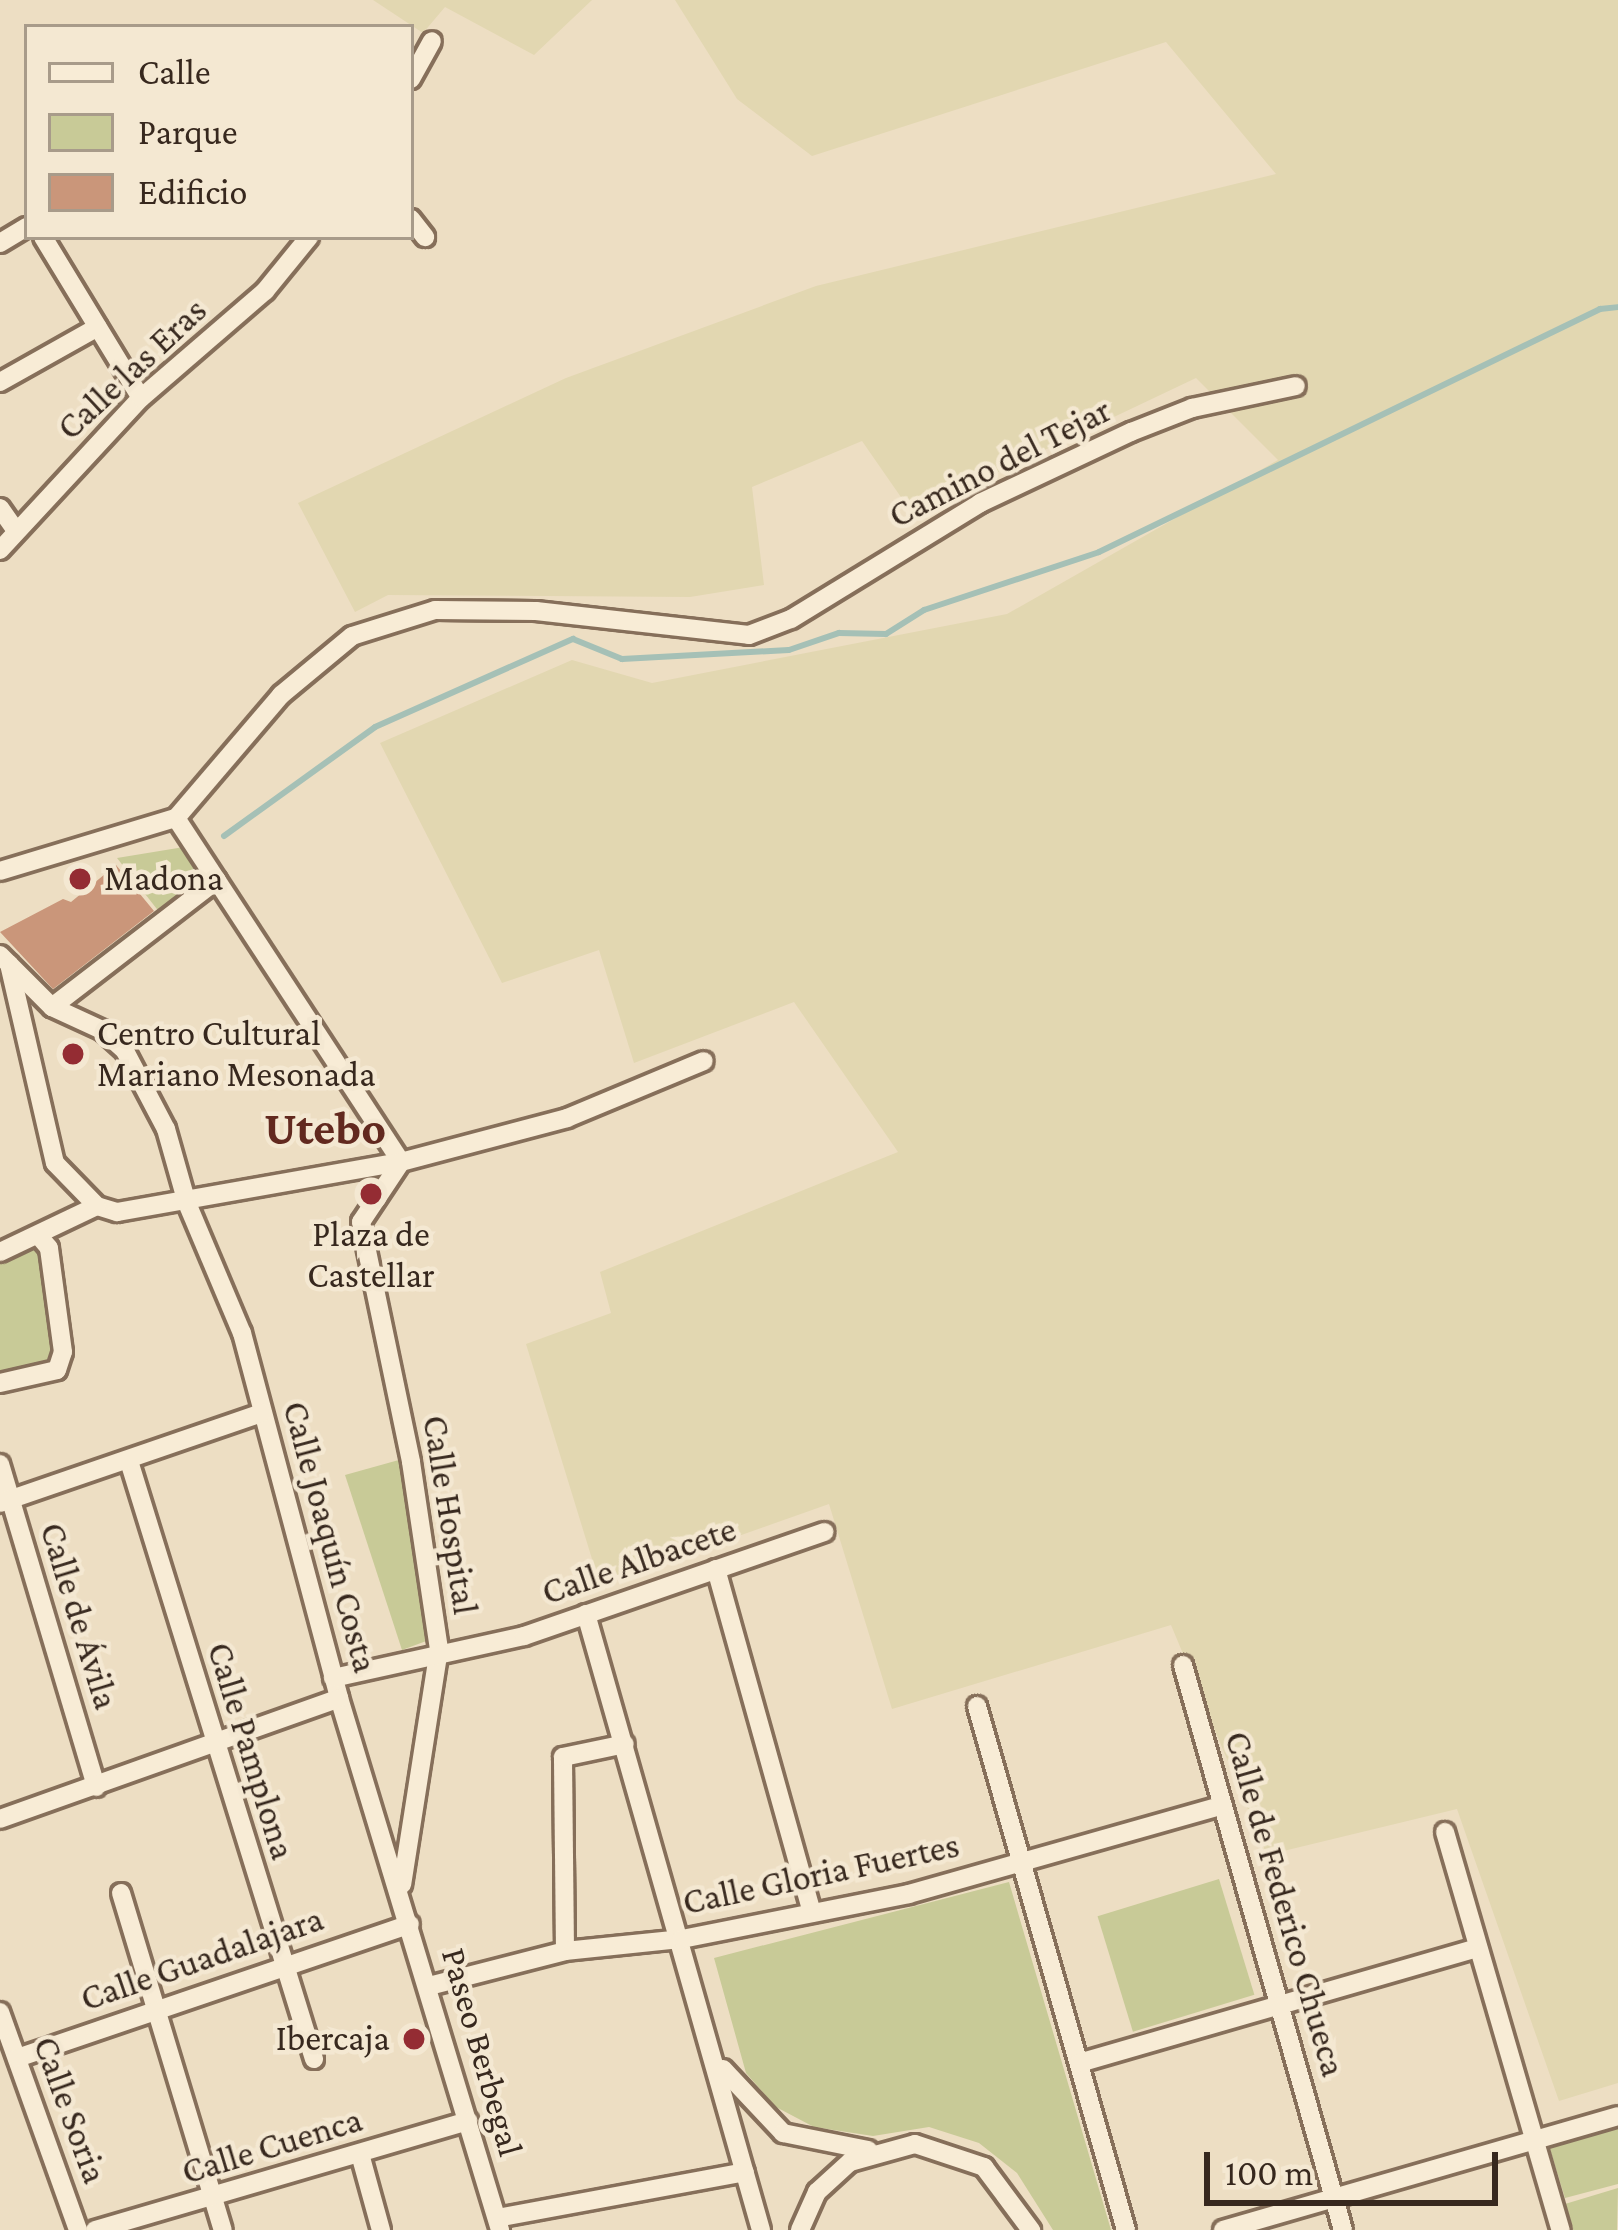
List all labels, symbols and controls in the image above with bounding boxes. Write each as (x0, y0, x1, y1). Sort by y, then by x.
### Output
legend (24, 24, 414, 240)
text: Calle (138, 52, 210, 92)
text: Parque (138, 112, 238, 152)
text: Edificio (138, 172, 247, 212)
street label: Calle las Eras (48, 289, 216, 449)
street label: Camino del Tejar (882, 389, 1118, 537)
place label: Madona (104, 857, 223, 901)
marker: Madona (67, 866, 93, 892)
place label: Centro Cultural Mariano Mesonada (97, 1011, 376, 1096)
marker: Centro Cultural Mariano Mesonada (60, 1041, 86, 1067)
district label: Utebo (264, 1099, 386, 1157)
marker: Plaza de Castellar (358, 1181, 384, 1207)
place label: Plaza de Castellar (307, 1212, 435, 1297)
street label: Calle Joaquín Costa (273, 1397, 387, 1677)
street label: Calle Hospital (413, 1412, 487, 1618)
street label: Calle Albacete (536, 1508, 742, 1614)
street label: Calle de Ávila (30, 1518, 128, 1714)
street label: Calle Pamplona (198, 1637, 304, 1865)
street label: Calle de Federico Chueca (1215, 1726, 1355, 2082)
street label: Calle Gloria Fuertes (679, 1824, 963, 1924)
street label: Calle Guadalajara (75, 1897, 329, 2021)
street label: Paseo Berbegal (432, 1943, 532, 2161)
place label: Ibercaja (276, 2017, 390, 2061)
marker: Ibercaja (401, 2026, 427, 2052)
street label: Calle Soria (24, 2031, 116, 2189)
street label: Calle Cuenca (177, 2098, 367, 2194)
scale bar (1210, 2128, 1504, 2202)
text: 100 m (1225, 2153, 1313, 2193)

